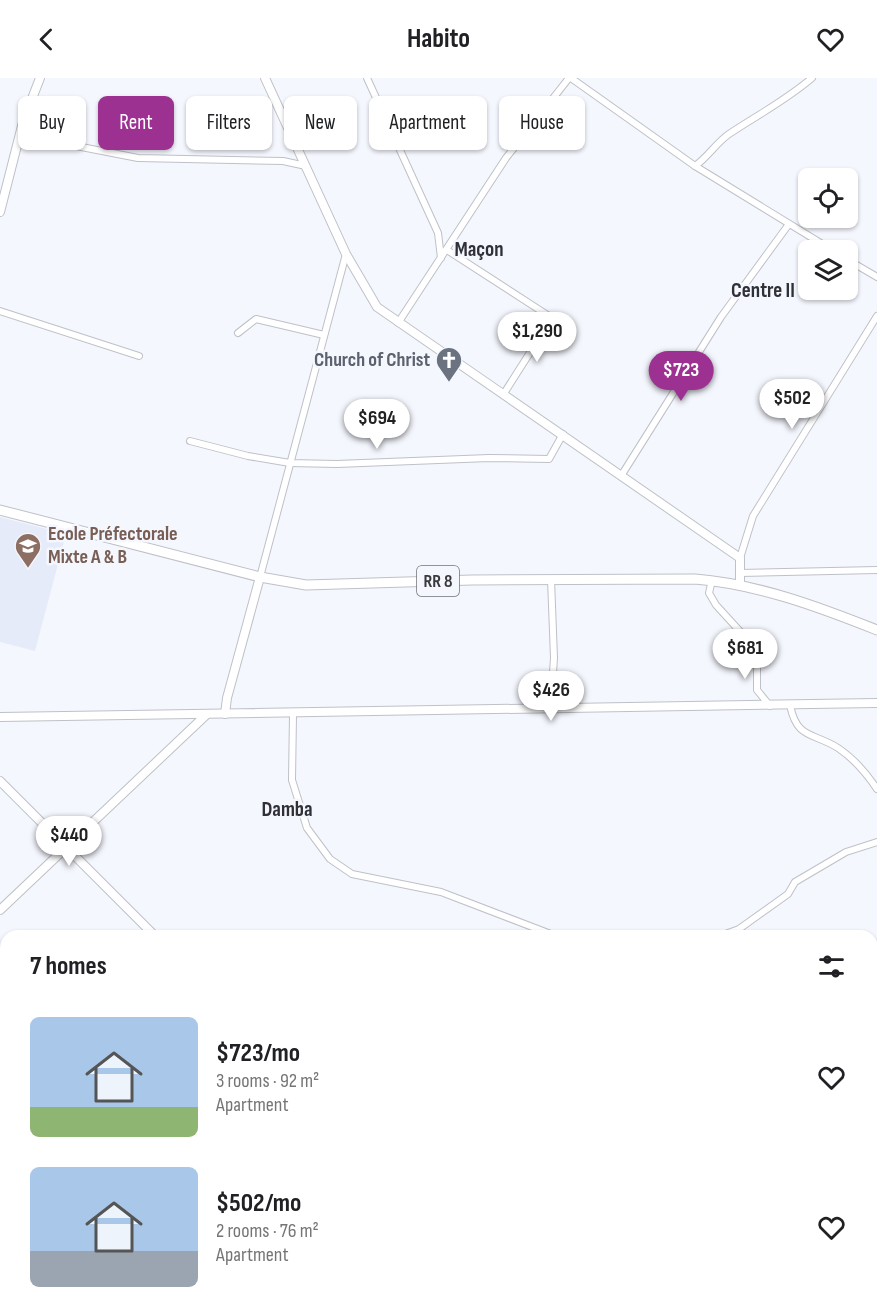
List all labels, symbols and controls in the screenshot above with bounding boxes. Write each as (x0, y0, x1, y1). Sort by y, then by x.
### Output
icon: back (30, 23, 63, 56)
text: Habito (407, 23, 470, 55)
icon: heart (814, 23, 847, 56)
chip: Buy (18, 96, 86, 150)
chip: Rent (98, 96, 174, 150)
chip: Filters (186, 96, 272, 150)
chip: New (284, 96, 357, 150)
chip: Apartment (369, 96, 487, 150)
chip: House (499, 96, 585, 150)
map controls (798, 168, 858, 300)
button: locate (798, 168, 858, 228)
district label: Maçon (454, 237, 504, 262)
button: layers (798, 240, 858, 300)
district label: Centre II (731, 278, 795, 303)
pin: $1,290 (488, 312, 586, 363)
text: $1,290 (512, 319, 562, 343)
church icon: Church of Christ (434, 345, 464, 383)
place label: Church of Christ (314, 348, 430, 372)
pin: $723 (645, 351, 717, 402)
text: $723 (663, 358, 699, 382)
pin: $502 (756, 379, 828, 430)
text: $502 (773, 386, 811, 410)
pin: $694 (341, 399, 413, 450)
text: $694 (358, 406, 396, 430)
place label: Ecole Préfectorale Mixte A & B (48, 522, 178, 569)
school or university icon: Ecole Préfectorale Mixte A & B (13, 531, 43, 569)
road number: RR 8 (417, 566, 459, 596)
pin: $681 (709, 629, 781, 680)
text: $681 (727, 636, 763, 660)
pin: $426 (515, 671, 587, 722)
text: $426 (532, 678, 570, 702)
district label: Damba (262, 797, 313, 822)
pin: $440 (33, 816, 105, 867)
text: $440 (50, 823, 88, 847)
icon: filters (815, 950, 848, 983)
text: 7 homes (30, 951, 107, 982)
text: $723/mo (216, 1038, 300, 1069)
icon: home (78, 1041, 150, 1113)
icon: heart (815, 1061, 848, 1094)
text: 3 rooms · 92 m² (216, 1069, 319, 1093)
text: Apartment (216, 1093, 289, 1117)
text: $502/mo (216, 1188, 301, 1219)
icon: home (78, 1191, 150, 1263)
icon: heart (815, 1211, 848, 1244)
text: 2 rooms · 76 m² (216, 1219, 319, 1243)
text: Apartment (216, 1243, 289, 1267)

